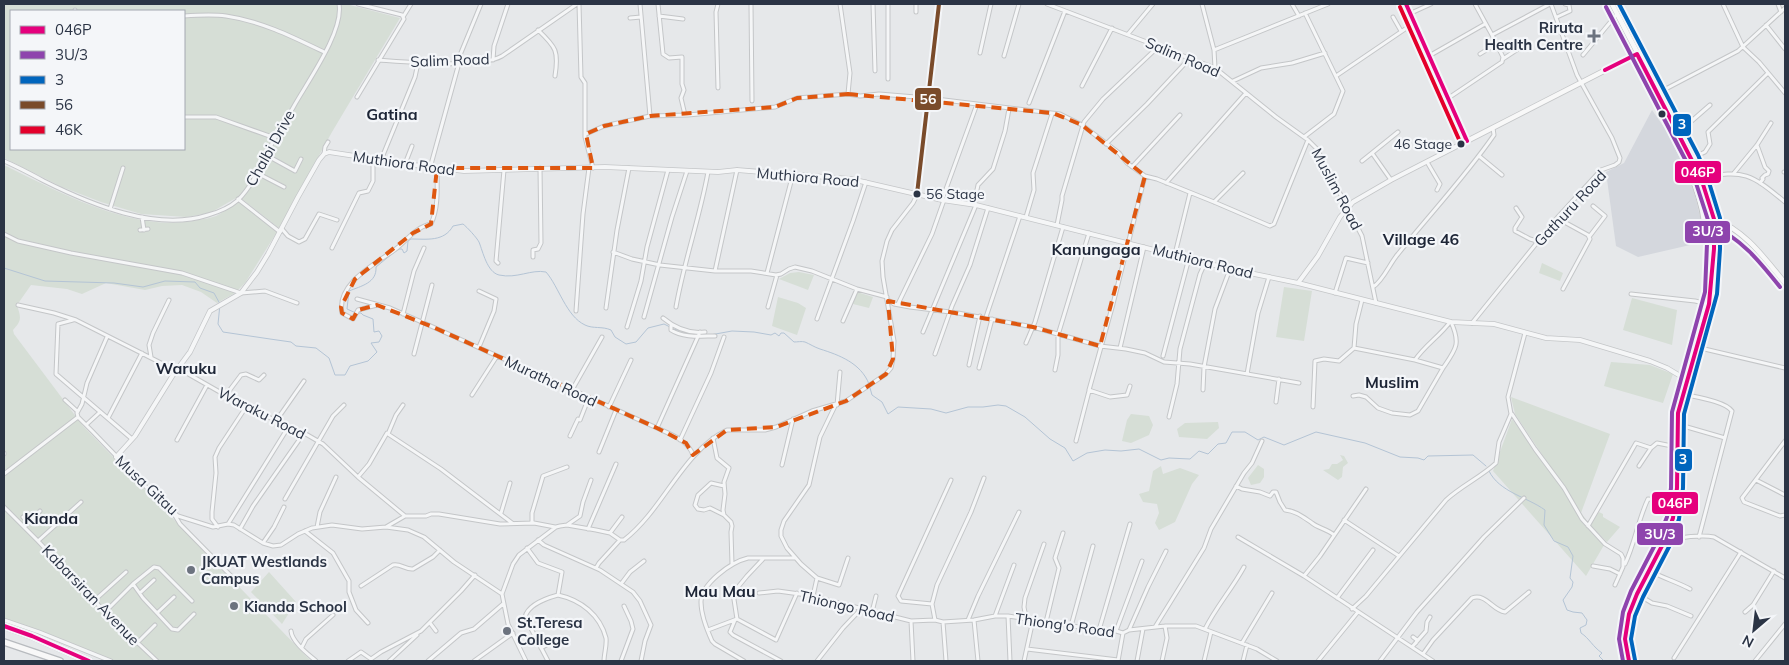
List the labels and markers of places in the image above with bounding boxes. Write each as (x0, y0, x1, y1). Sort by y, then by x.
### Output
place label: Riruta Health Centre (1484, 18, 1583, 54)
marker: Riruta Health Centre (1587, 29, 1601, 43)
unlabelled marker (1657, 109, 1667, 119)
place label: 46 Stage (1393, 135, 1452, 153)
marker: 46 Stage (1456, 139, 1466, 149)
place label: 56 Stage (926, 185, 985, 203)
marker: 56 Stage (912, 189, 922, 199)
place label: JKUAT Westlands Campus (201, 552, 327, 588)
marker: JKUAT Westlands Campus (185, 564, 197, 576)
place label: Kianda School (244, 597, 347, 616)
marker: Kianda School (228, 600, 240, 612)
place label: St.Teresa College (517, 613, 582, 649)
marker: St.Teresa College (501, 625, 513, 637)

